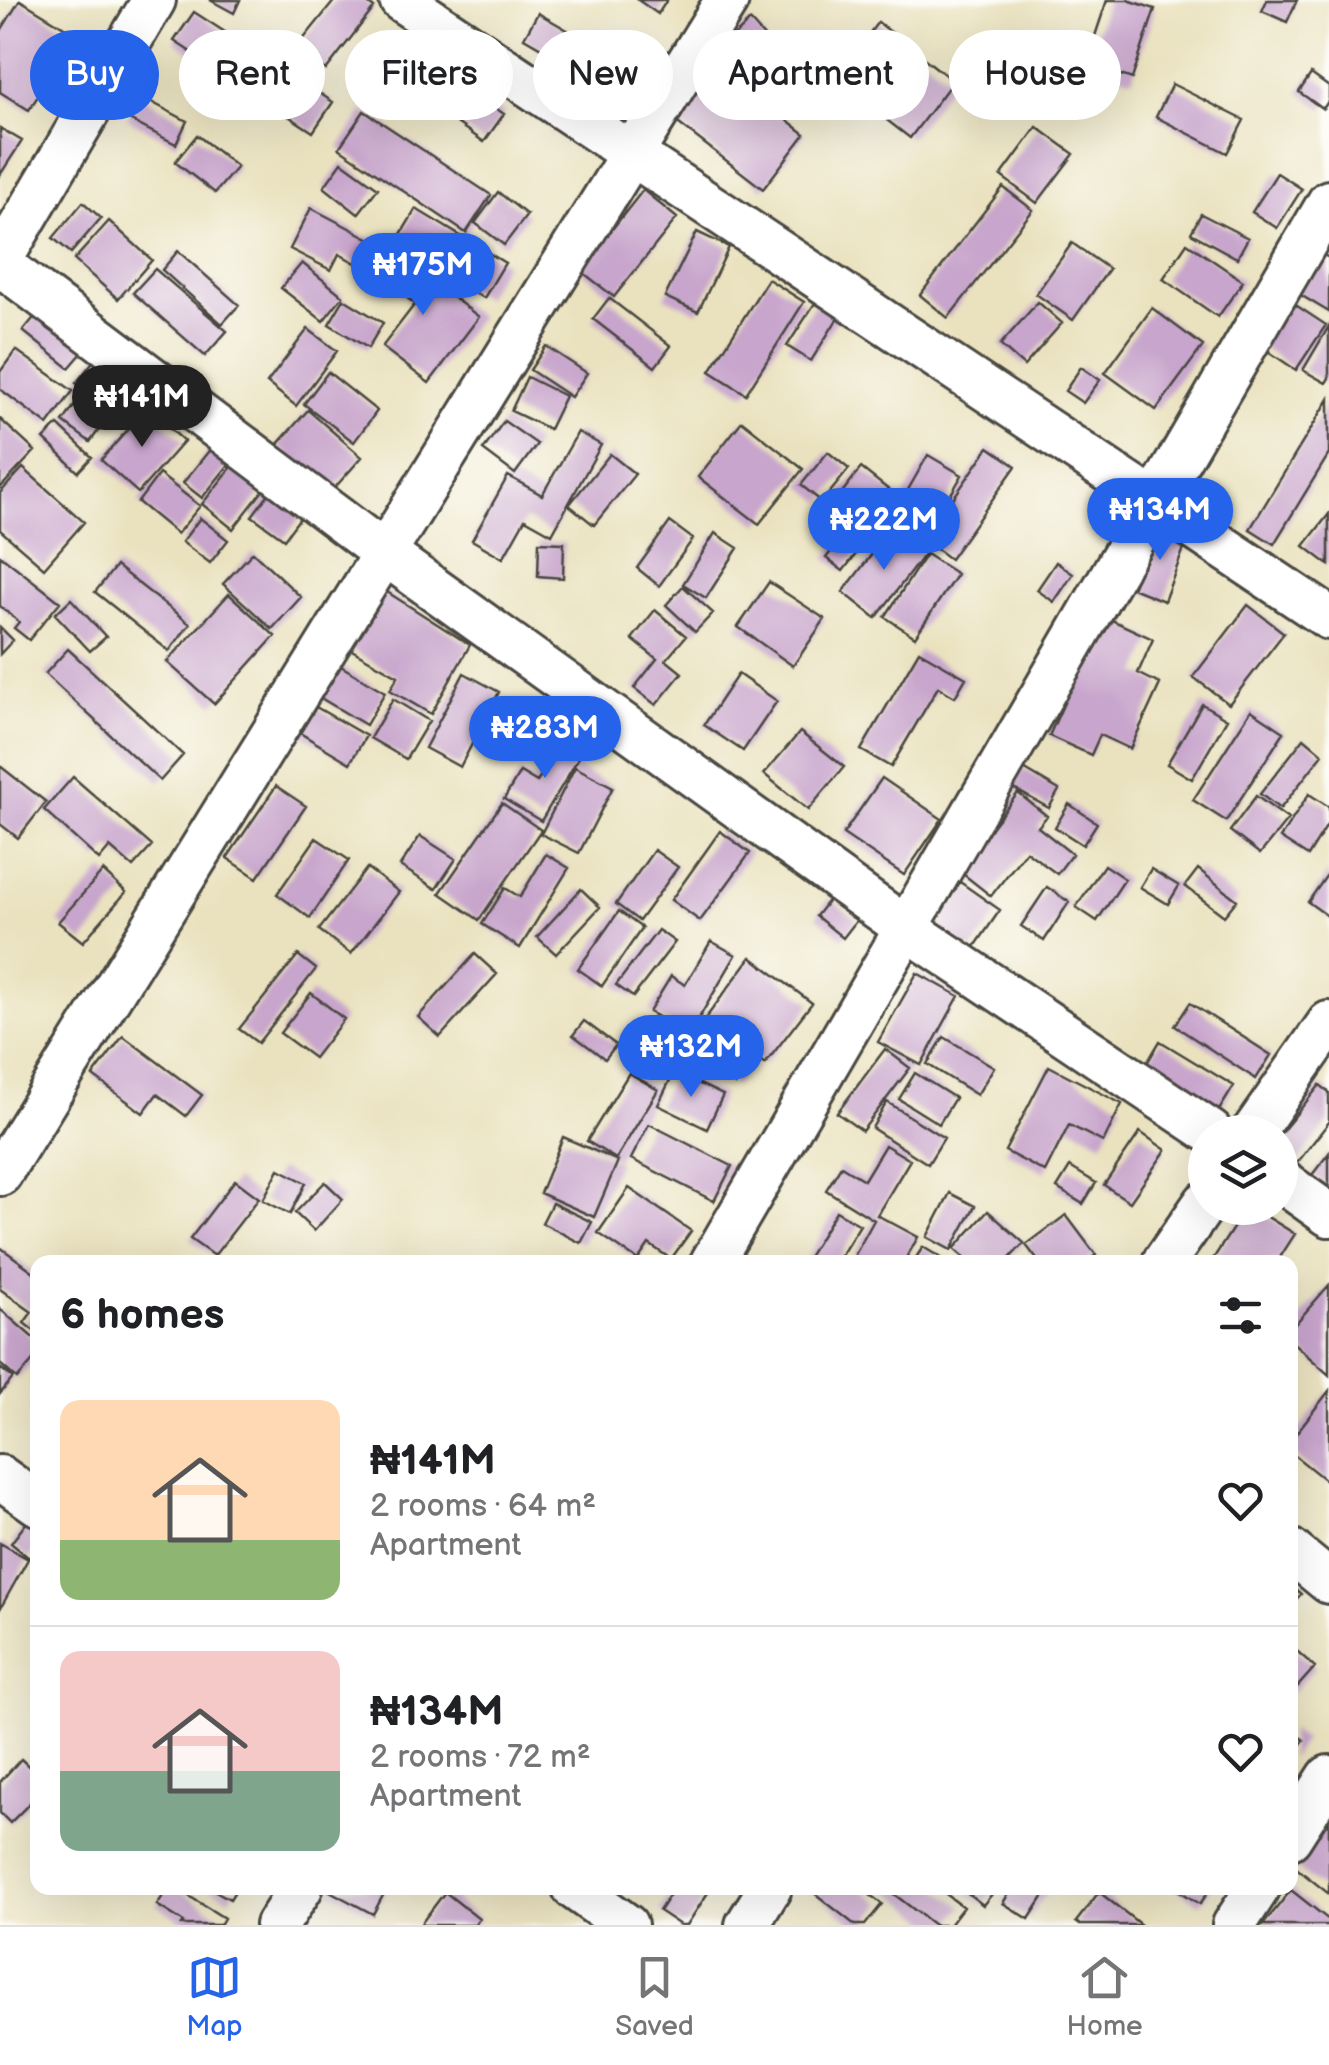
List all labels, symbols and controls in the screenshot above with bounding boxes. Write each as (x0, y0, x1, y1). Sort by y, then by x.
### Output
chip: Buy (30, 30, 159, 120)
chip: Rent (179, 30, 325, 120)
chip: Filters (345, 30, 513, 120)
chip: New (533, 30, 673, 120)
chip: Apartment (693, 30, 929, 120)
chip: House (949, 30, 1121, 120)
pin: ₦175M (353, 233, 493, 318)
text: ₦175M (373, 246, 473, 285)
pin: ₦141M (72, 365, 212, 450)
text: ₦141M (94, 378, 190, 417)
pin: ₦134M (1090, 478, 1230, 563)
pin: ₦222M (814, 488, 954, 573)
text: ₦134M (1109, 491, 1211, 530)
text: ₦222M (830, 501, 938, 540)
pin: ₦283M (475, 696, 615, 781)
text: ₦283M (491, 709, 599, 748)
pin: ₦132M (621, 1015, 761, 1100)
text: ₦132M (640, 1028, 742, 1067)
map controls (1188, 1115, 1298, 1225)
button: layers (1188, 1115, 1298, 1225)
icon: filters (1213, 1288, 1268, 1343)
text: 6 homes (60, 1290, 224, 1341)
text: ₦141M (370, 1436, 496, 1487)
icon: home (140, 1440, 260, 1560)
icon: heart (1213, 1473, 1268, 1528)
text: 2 rooms · 64 m² (370, 1487, 596, 1526)
text: Apartment (370, 1526, 521, 1565)
text: ₦134M (370, 1687, 503, 1738)
icon: home (140, 1691, 260, 1811)
icon: heart (1213, 1724, 1268, 1779)
text: 2 rooms · 72 m² (370, 1738, 591, 1777)
text: Apartment (370, 1777, 521, 1816)
tab: Map (186, 1950, 243, 2043)
tab: Saved (615, 1950, 694, 2043)
tab: Home (1067, 1950, 1143, 2043)

